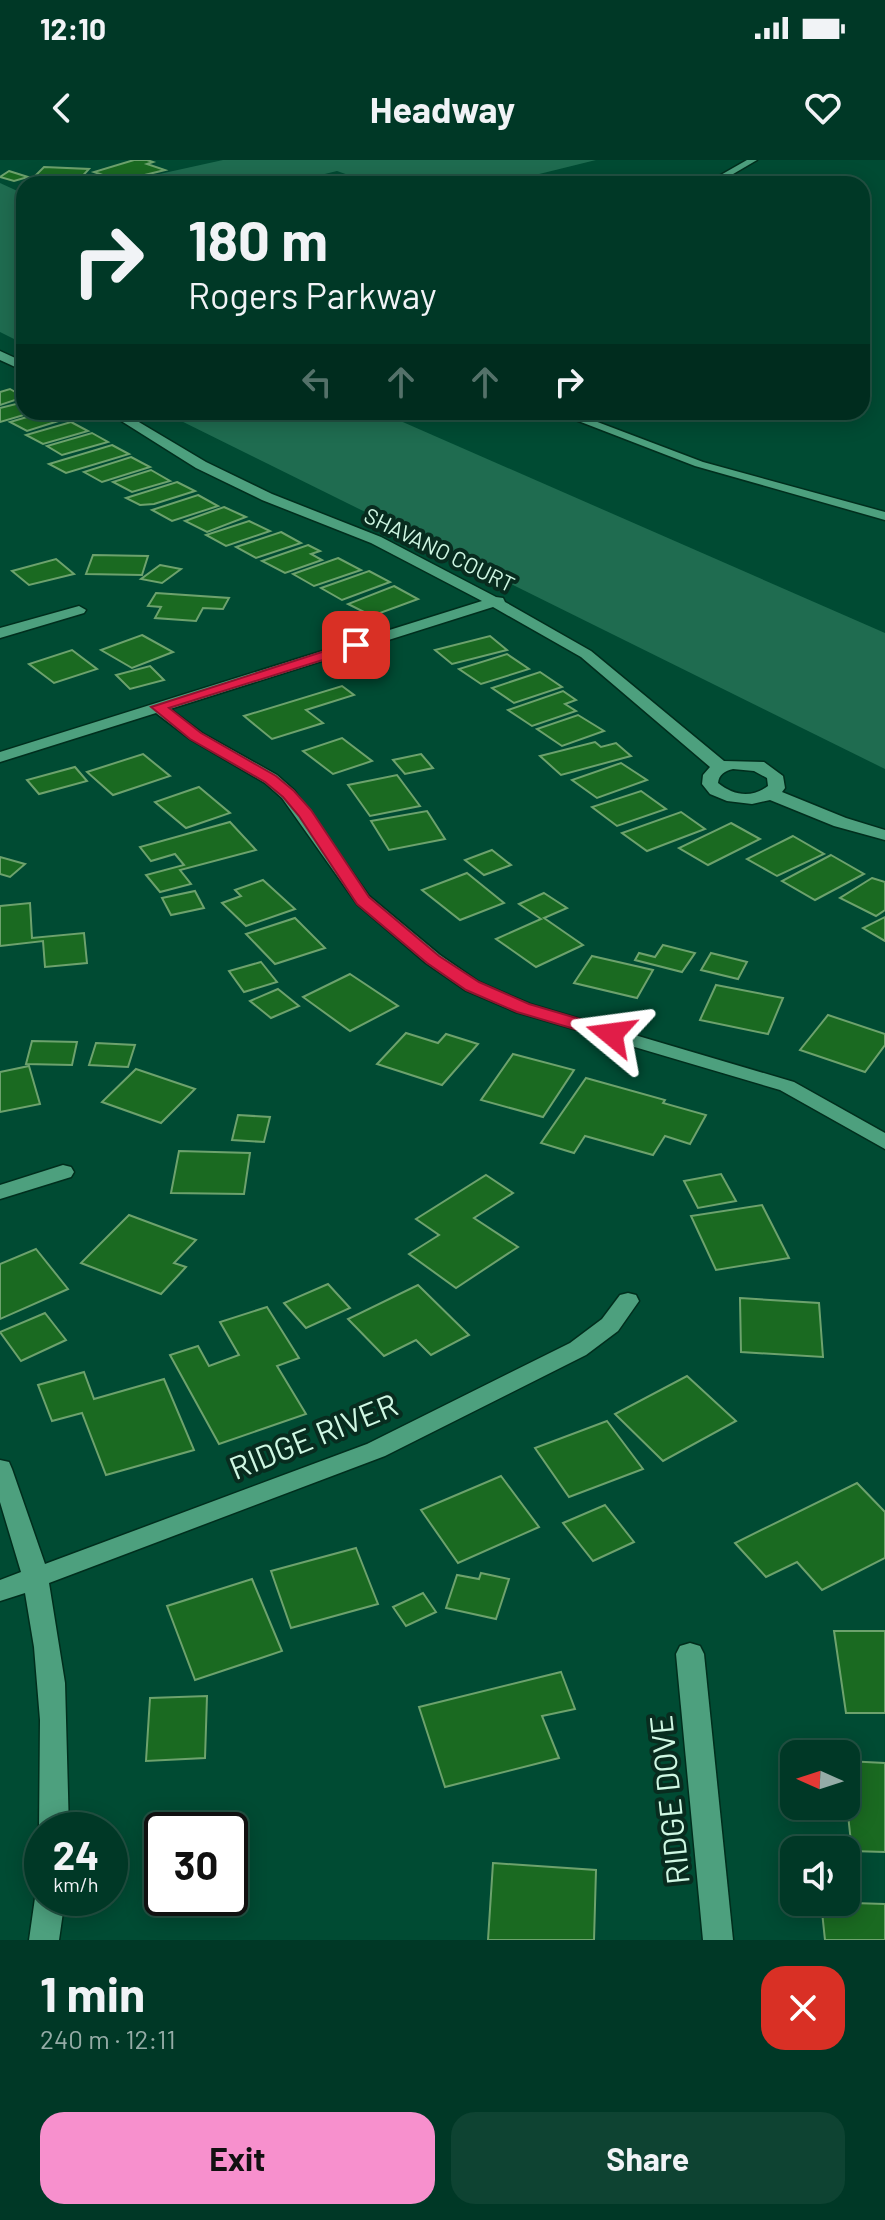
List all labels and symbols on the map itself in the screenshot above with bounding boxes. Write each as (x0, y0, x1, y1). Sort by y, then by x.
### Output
street label: SHAVANO COURT (361, 501, 519, 597)
pin (322, 611, 390, 679)
position arrow (569, 992, 653, 1076)
street label: RIDGE RIVER (223, 1384, 403, 1486)
street label: RIDGE DOVE (640, 1713, 696, 1887)
north arrow (780, 1740, 860, 1820)
speed limit sign: 30 (144, 1812, 248, 1916)

